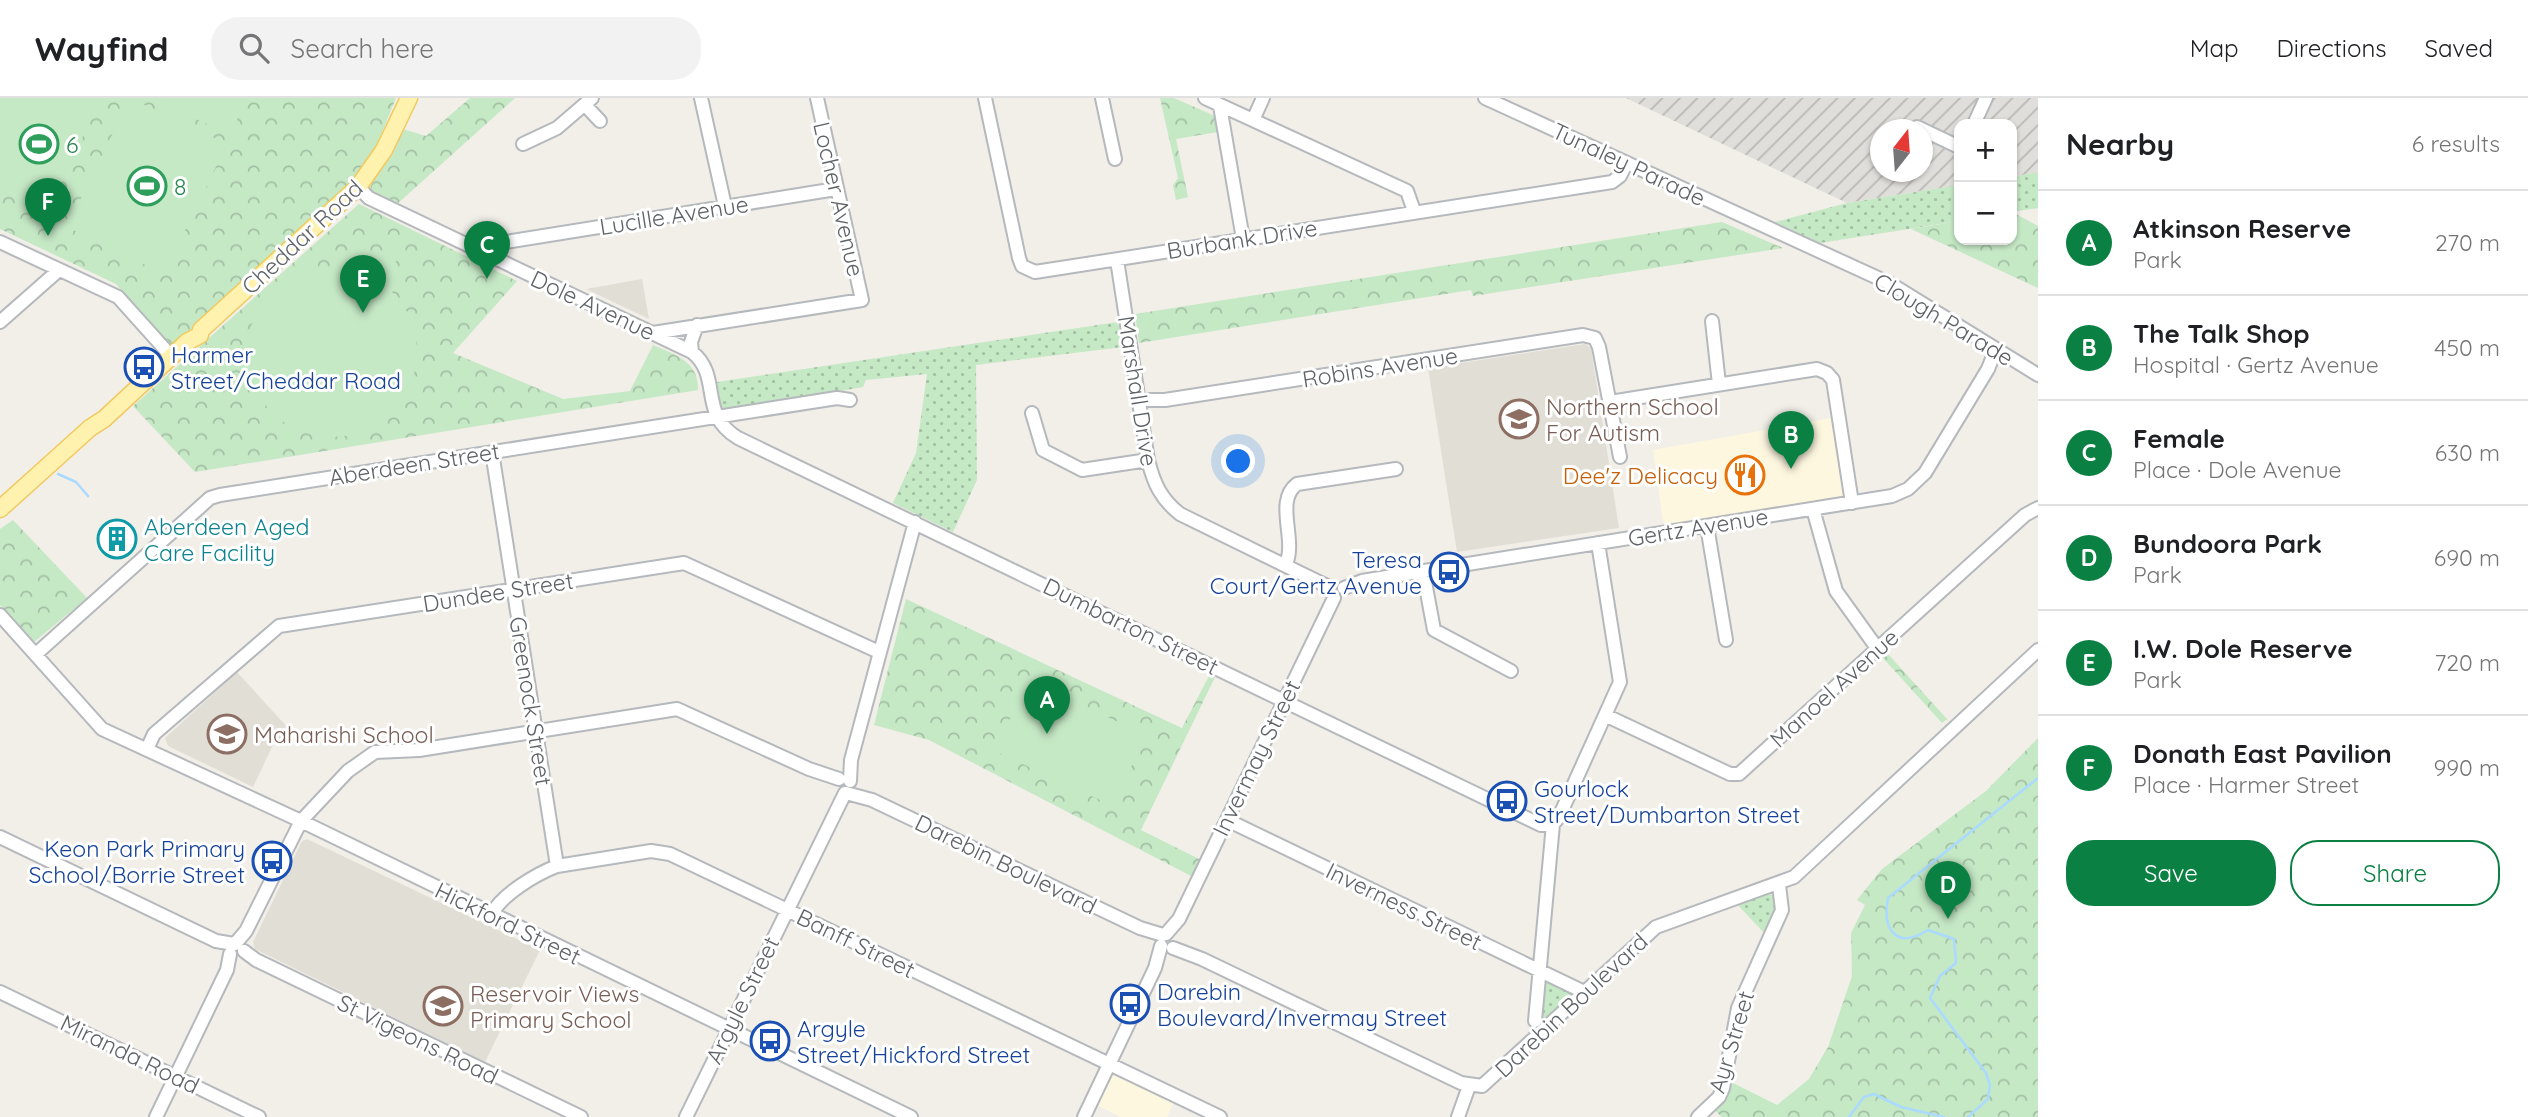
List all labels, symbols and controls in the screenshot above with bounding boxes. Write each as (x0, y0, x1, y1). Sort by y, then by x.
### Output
search box (211, 17, 701, 80)
text: Wayfind (35, 28, 169, 69)
icon: search (235, 29, 273, 67)
text: Search here (291, 32, 434, 65)
text: Map (2190, 33, 2239, 63)
text: Directions (2277, 33, 2387, 63)
text: Saved (2425, 33, 2493, 63)
street label: Tunaley Parade (1548, 116, 1710, 212)
street label: Locher Avenue (807, 119, 871, 279)
north arrow (1870, 119, 1933, 182)
map controls (1954, 119, 2017, 245)
button: + (1954, 119, 2017, 182)
sports icon: 6 (18, 123, 60, 165)
text: Nearby (2066, 125, 2174, 163)
text: 6 results (2412, 129, 2500, 158)
place label: 6 (66, 130, 78, 159)
sports icon: 8 (126, 165, 168, 207)
place label: 8 (174, 172, 186, 201)
street label: Cheddar Road (235, 174, 369, 300)
pin: F (25, 178, 71, 236)
button: − (1954, 182, 2017, 245)
street label: Lucille Avenue (597, 189, 751, 241)
text: Atkinson Reserve (2133, 212, 2351, 245)
street label: Burbank Drive (1165, 213, 1319, 265)
pin: C (464, 221, 510, 279)
text: A (2082, 228, 2096, 257)
text: 270 m (2435, 228, 2500, 257)
text: Park (2133, 245, 2182, 274)
pin: E (340, 255, 386, 313)
street label: Dole Avenue (526, 264, 660, 346)
street label: Clough Parade (1869, 266, 2019, 372)
street label: Marshall Drive (1112, 314, 1164, 468)
text: The Talk Shop (2133, 317, 2310, 350)
text: B (2081, 333, 2097, 362)
text: 450 m (2434, 333, 2500, 362)
place label: Harmer Street/Cheddar Road (171, 340, 401, 395)
street label: Robins Avenue (1300, 340, 1460, 394)
bus stop icon: Harmer Street/Cheddar Road (123, 346, 165, 388)
text: Hospital · Gertz Avenue (2133, 350, 2379, 379)
place label: Northern School For Autism (1546, 392, 1719, 447)
school or university icon: Northern School For Autism (1498, 398, 1540, 440)
pin: B (1768, 411, 1814, 469)
text: Female (2133, 422, 2225, 455)
street label: Aberdeen Street (327, 436, 502, 492)
text: C (2082, 438, 2096, 467)
text: 630 m (2435, 438, 2500, 467)
your location (1221, 444, 1255, 478)
restaurant icon: Dee'z Delicacy (1724, 454, 1766, 496)
text: Place · Dole Avenue (2133, 455, 2342, 484)
place label: Dee'z Delicacy (1563, 461, 1718, 490)
street label: Gertz Avenue (1626, 502, 1770, 552)
place label: Aberdeen Aged Care Facility (144, 512, 309, 567)
building icon: Aberdeen Aged Care Facility (96, 518, 138, 560)
text: Bundoora Park (2133, 527, 2322, 560)
text: D (2081, 543, 2097, 572)
text: 690 m (2434, 543, 2500, 572)
place label: Teresa Court/Gertz Avenue (1210, 545, 1422, 600)
bus stop icon: Teresa Court/Gertz Avenue (1428, 551, 1470, 593)
text: Park (2133, 560, 2182, 589)
street label: Dundee Street (421, 566, 576, 618)
street label: Dumbarton Street (1039, 571, 1224, 681)
street label: Greenock Street (503, 614, 559, 788)
street label: Manoel Avenue (1764, 623, 1904, 753)
text: I.W. Dole Reserve (2133, 632, 2353, 665)
text: E (2082, 648, 2096, 677)
text: 720 m (2435, 648, 2500, 677)
text: Park (2133, 665, 2182, 694)
street label: Invermay Street (1206, 675, 1306, 841)
pin: A (1024, 676, 1070, 734)
school or university icon: Maharishi School (206, 713, 248, 755)
place label: Maharishi School (254, 720, 434, 749)
text: Donath East Pavilion (2133, 737, 2392, 770)
text: F (2083, 753, 2095, 782)
text: 990 m (2433, 753, 2500, 782)
text: Place · Harmer Street (2133, 770, 2359, 799)
place label: Gourlock Street/Dumbarton Street (1534, 774, 1800, 829)
bus stop icon: Gourlock Street/Dumbarton Street (1486, 780, 1528, 822)
street label: Darebin Boulevard (910, 807, 1102, 921)
place label: Keon Park Primary School/Borrie Street (28, 834, 245, 889)
bus stop icon: Keon Park Primary School/Borrie Street (251, 840, 293, 882)
button: Save (2066, 840, 2276, 906)
button: Share (2290, 840, 2500, 906)
street label: Inverness Street (1321, 856, 1487, 956)
pin: D (1925, 861, 1971, 919)
street label: Hickford Street (430, 875, 586, 971)
street label: Banff Street (792, 902, 920, 984)
street label: Darebin Boulevard (1489, 927, 1653, 1083)
street label: Argyle Street (699, 931, 785, 1068)
place label: Darebin Boulevard/Invermay Street (1157, 977, 1447, 1032)
place label: Reservoir Views Primary School (470, 979, 639, 1034)
bus stop icon: Darebin Boulevard/Invermay Street (1109, 983, 1151, 1025)
school or university icon: Reservoir Views Primary School (422, 985, 464, 1027)
street label: Ayr Street (1702, 987, 1760, 1097)
street label: St Vigeons Road (333, 988, 503, 1090)
street label: Miranda Road (56, 1008, 204, 1100)
place label: Argyle Street/Hickford Street (797, 1014, 1031, 1069)
bus stop icon: Argyle Street/Hickford Street (749, 1020, 791, 1062)

